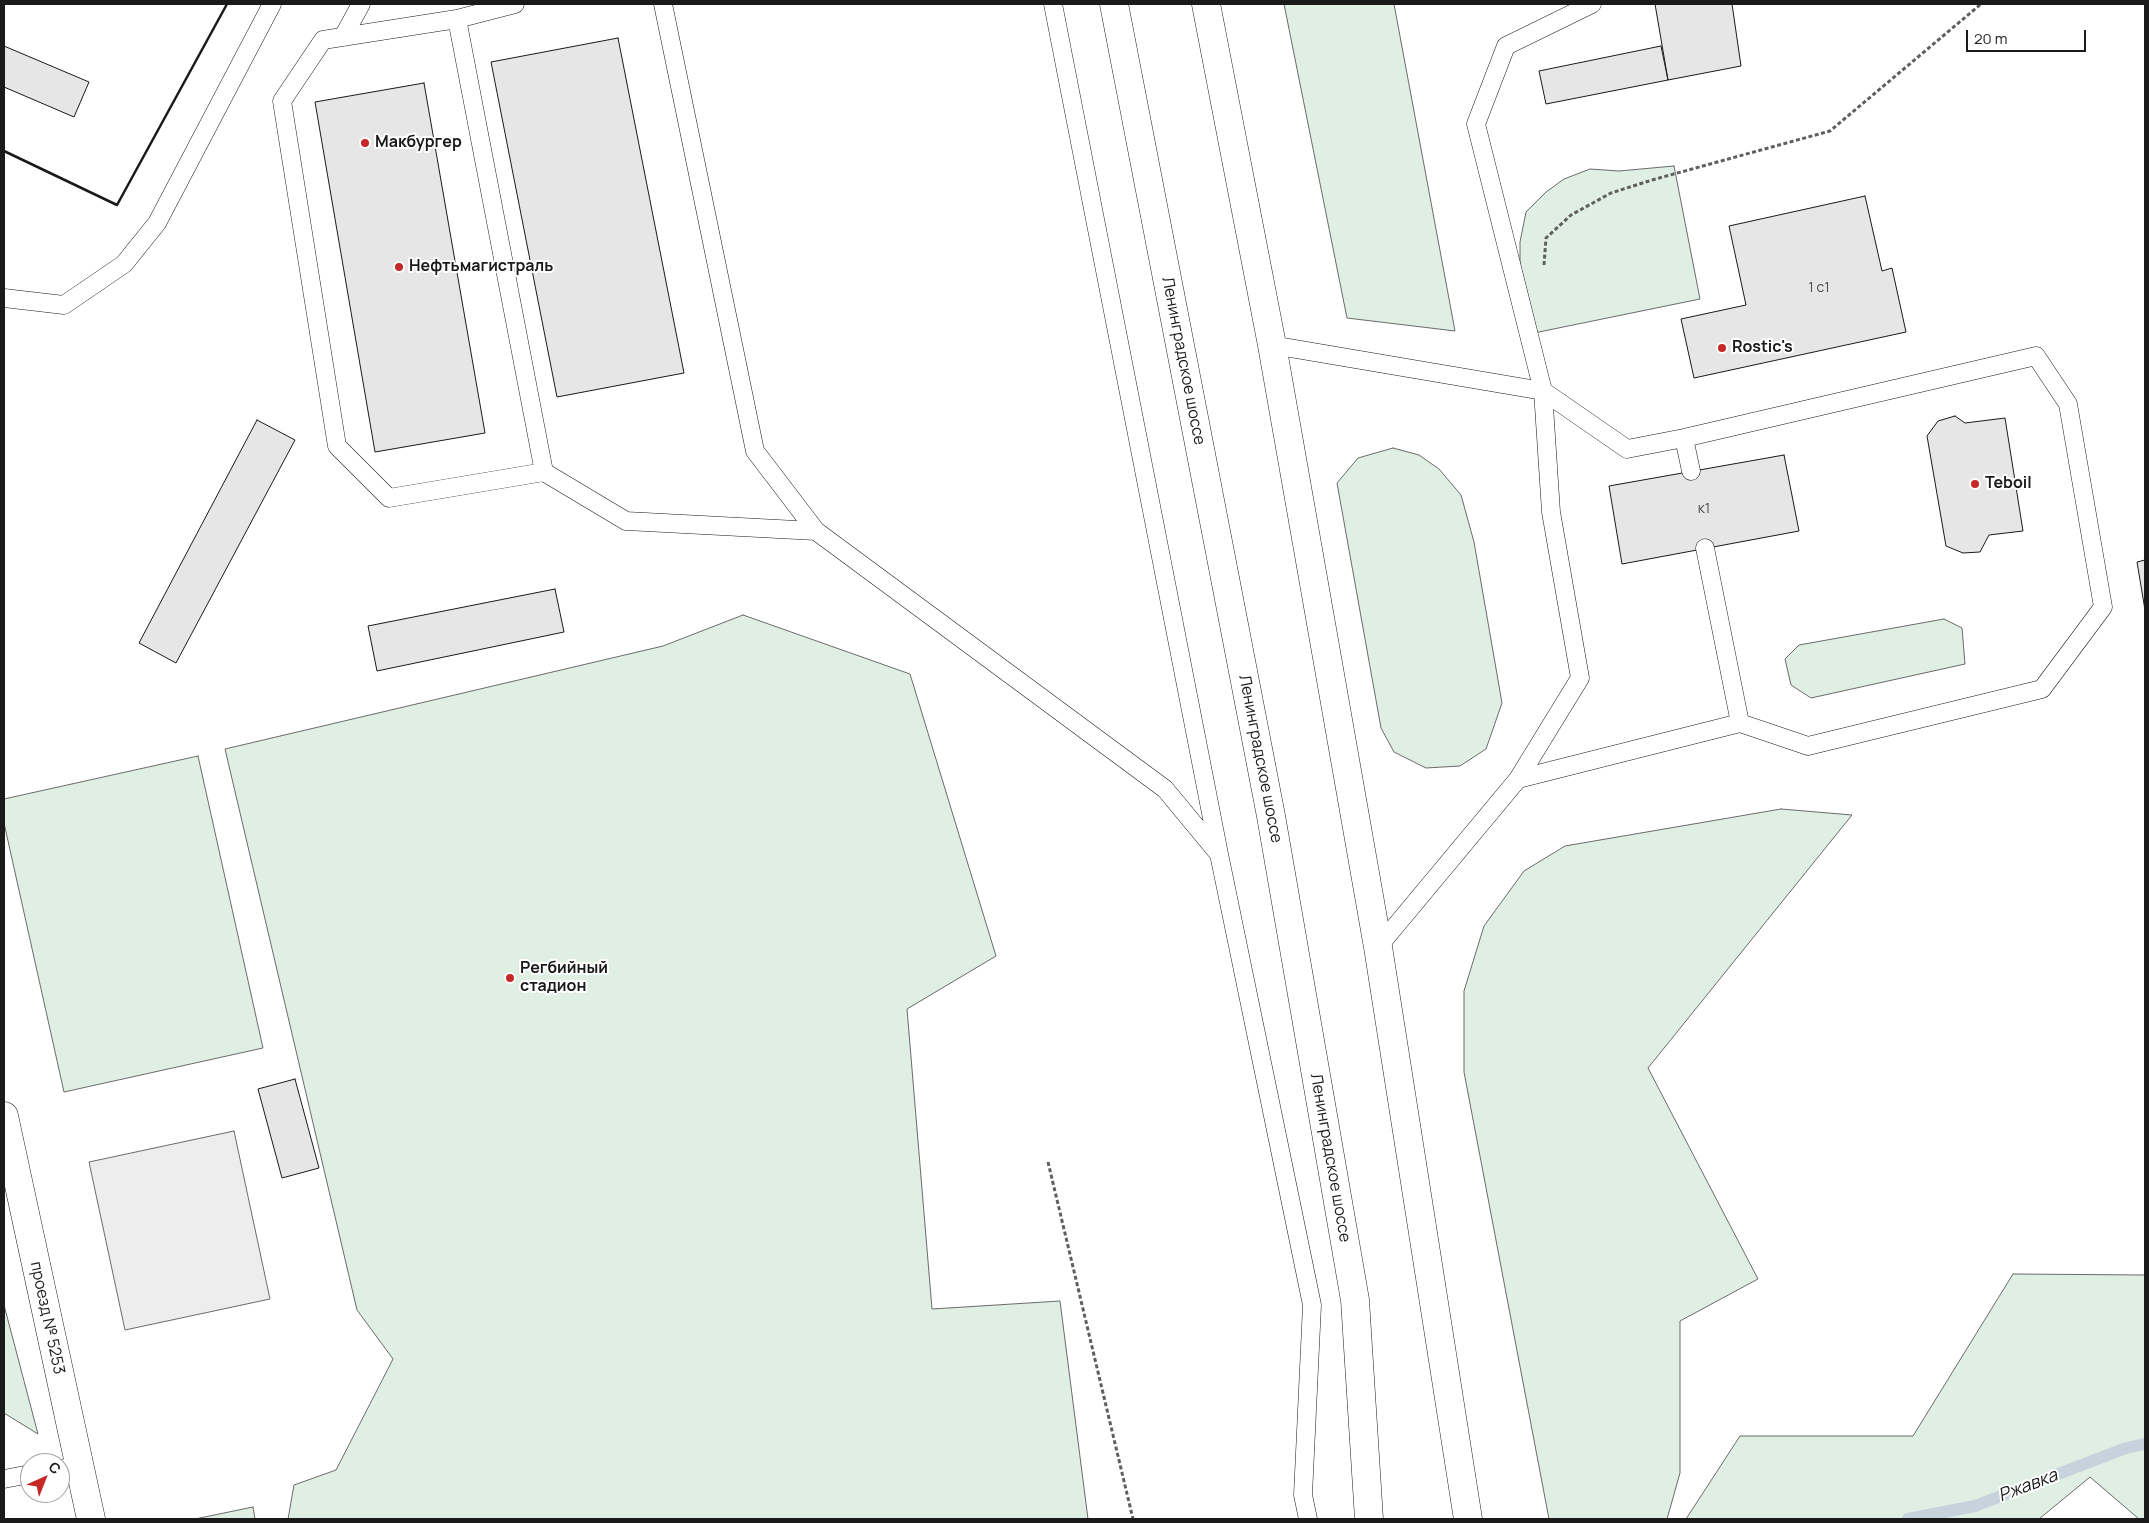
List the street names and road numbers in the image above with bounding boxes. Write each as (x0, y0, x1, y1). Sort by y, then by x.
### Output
street label: Ленинградское шоссе (1157, 275, 1209, 447)
street label: Ленинградское шоссе (1234, 673, 1286, 845)
street label: Ленинградское шоссе (1306, 1072, 1354, 1244)
street label: проезд № 5253 (26, 1260, 68, 1376)

